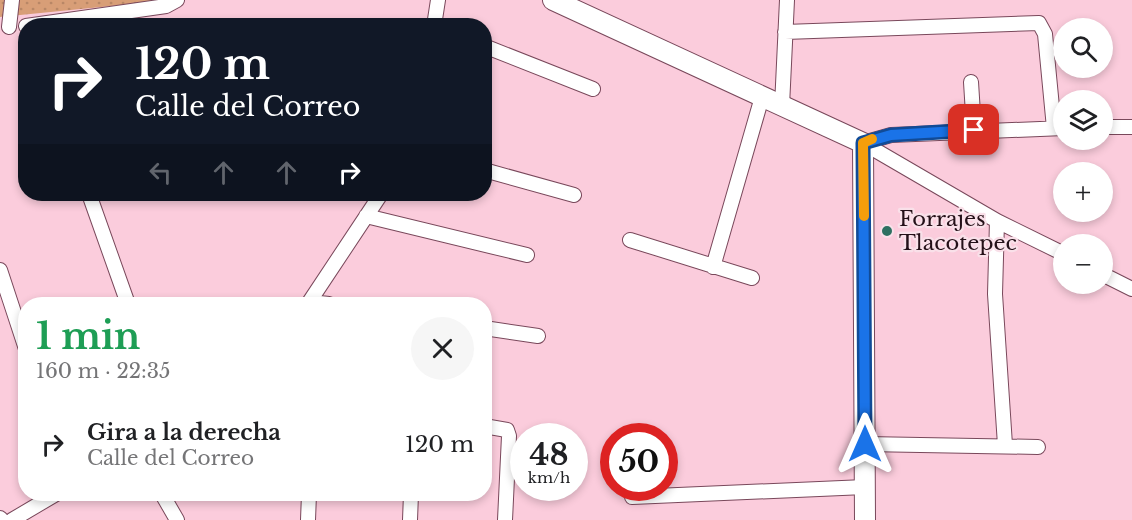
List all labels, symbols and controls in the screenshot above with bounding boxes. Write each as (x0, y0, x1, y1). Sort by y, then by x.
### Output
map controls (1053, 18, 1113, 294)
button: search (1053, 18, 1113, 78)
text: 120 m (135, 38, 270, 90)
icon: right (36, 42, 114, 120)
text: Calle del Correo (135, 90, 361, 123)
button: layers (1053, 90, 1113, 150)
pin (948, 104, 999, 155)
icon: arrive (957, 113, 990, 146)
icon: left (144, 156, 177, 189)
icon: ahead (207, 156, 240, 189)
icon: ahead (270, 156, 303, 189)
icon: right (333, 156, 366, 189)
button: + (1053, 162, 1113, 222)
place label: Forrajes Tlacotepec (899, 206, 1017, 256)
marker: Forrajes Tlacotepec (880, 224, 894, 238)
button: − (1053, 234, 1113, 294)
text: 1 min (36, 314, 140, 359)
button: close (411, 317, 474, 380)
text: 160 m · 22:35 (36, 359, 170, 383)
position arrow (833, 412, 897, 476)
text: Gira a la derecha (87, 419, 281, 446)
speed limit sign: 50 (600, 423, 678, 501)
icon: right (36, 428, 69, 461)
text: 120 m (405, 431, 474, 458)
text: 48 (530, 436, 568, 473)
text: Calle del Correo (87, 446, 254, 470)
text: km/h (528, 468, 570, 487)

